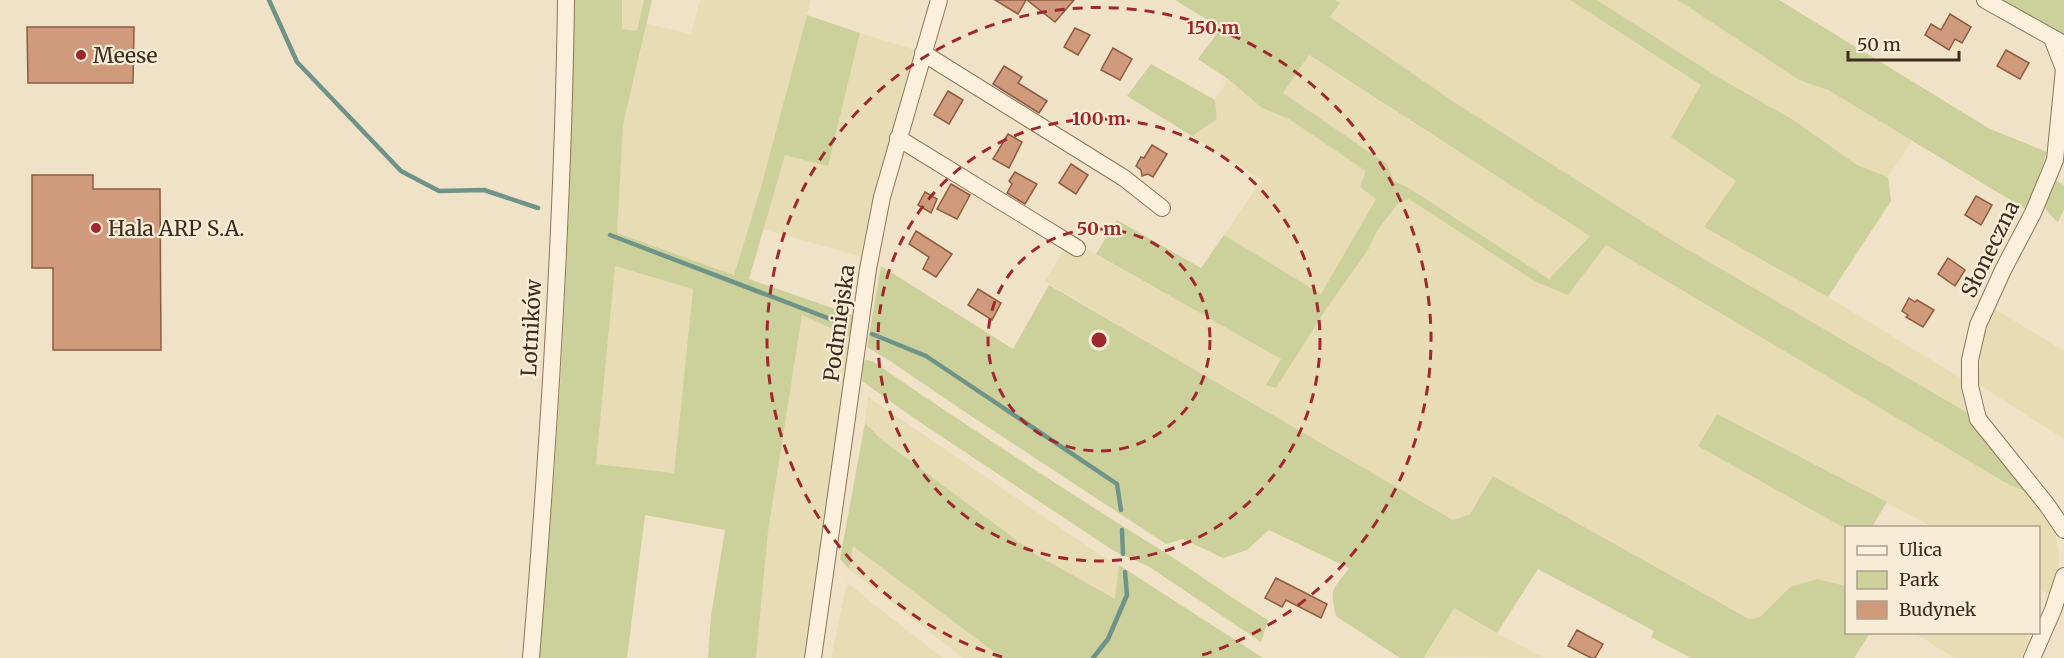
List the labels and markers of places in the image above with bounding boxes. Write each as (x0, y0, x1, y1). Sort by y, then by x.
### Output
place label: Meese (93, 42, 157, 69)
marker: Meese (74, 48, 88, 62)
place label: Hala ARP S.A. (108, 215, 245, 242)
marker: Hala ARP S.A. (89, 221, 103, 235)
centre of rings (1089, 330, 1109, 350)

